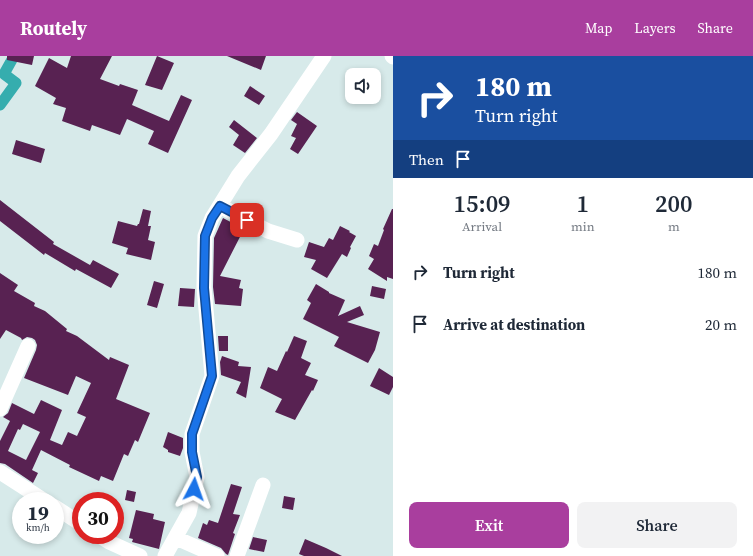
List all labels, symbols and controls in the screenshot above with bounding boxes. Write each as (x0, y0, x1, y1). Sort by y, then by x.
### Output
text: Routely (20, 15, 87, 41)
text: Map (585, 18, 612, 38)
text: Layers (634, 18, 676, 38)
text: Share (698, 18, 733, 38)
text: 180 m (475, 67, 552, 105)
map controls (345, 68, 381, 104)
button: sound (345, 68, 381, 104)
icon: right (409, 72, 461, 124)
text: Turn right (475, 103, 557, 128)
icon: arrive (452, 148, 474, 170)
text: Then (409, 149, 444, 170)
text: 15:09 (453, 187, 511, 220)
text: 1 (577, 187, 589, 220)
text: 200 (655, 187, 693, 220)
pin (230, 203, 264, 237)
icon: arrive (236, 209, 258, 231)
text: Arrival (462, 218, 502, 235)
text: min (571, 218, 595, 235)
text: m (668, 218, 680, 235)
icon: right (409, 261, 431, 283)
text: Turn right (443, 262, 515, 283)
text: 180 m (697, 262, 737, 283)
icon: arrive (409, 313, 431, 335)
text: Arrive at destination (443, 314, 585, 335)
text: 20 m (705, 314, 737, 335)
position arrow (173, 468, 215, 510)
speed limit sign: 30 (72, 492, 124, 544)
text: 19 (27, 499, 49, 527)
button: Exit (409, 502, 569, 548)
button: Share (577, 502, 737, 548)
text: km/h (26, 521, 50, 534)

